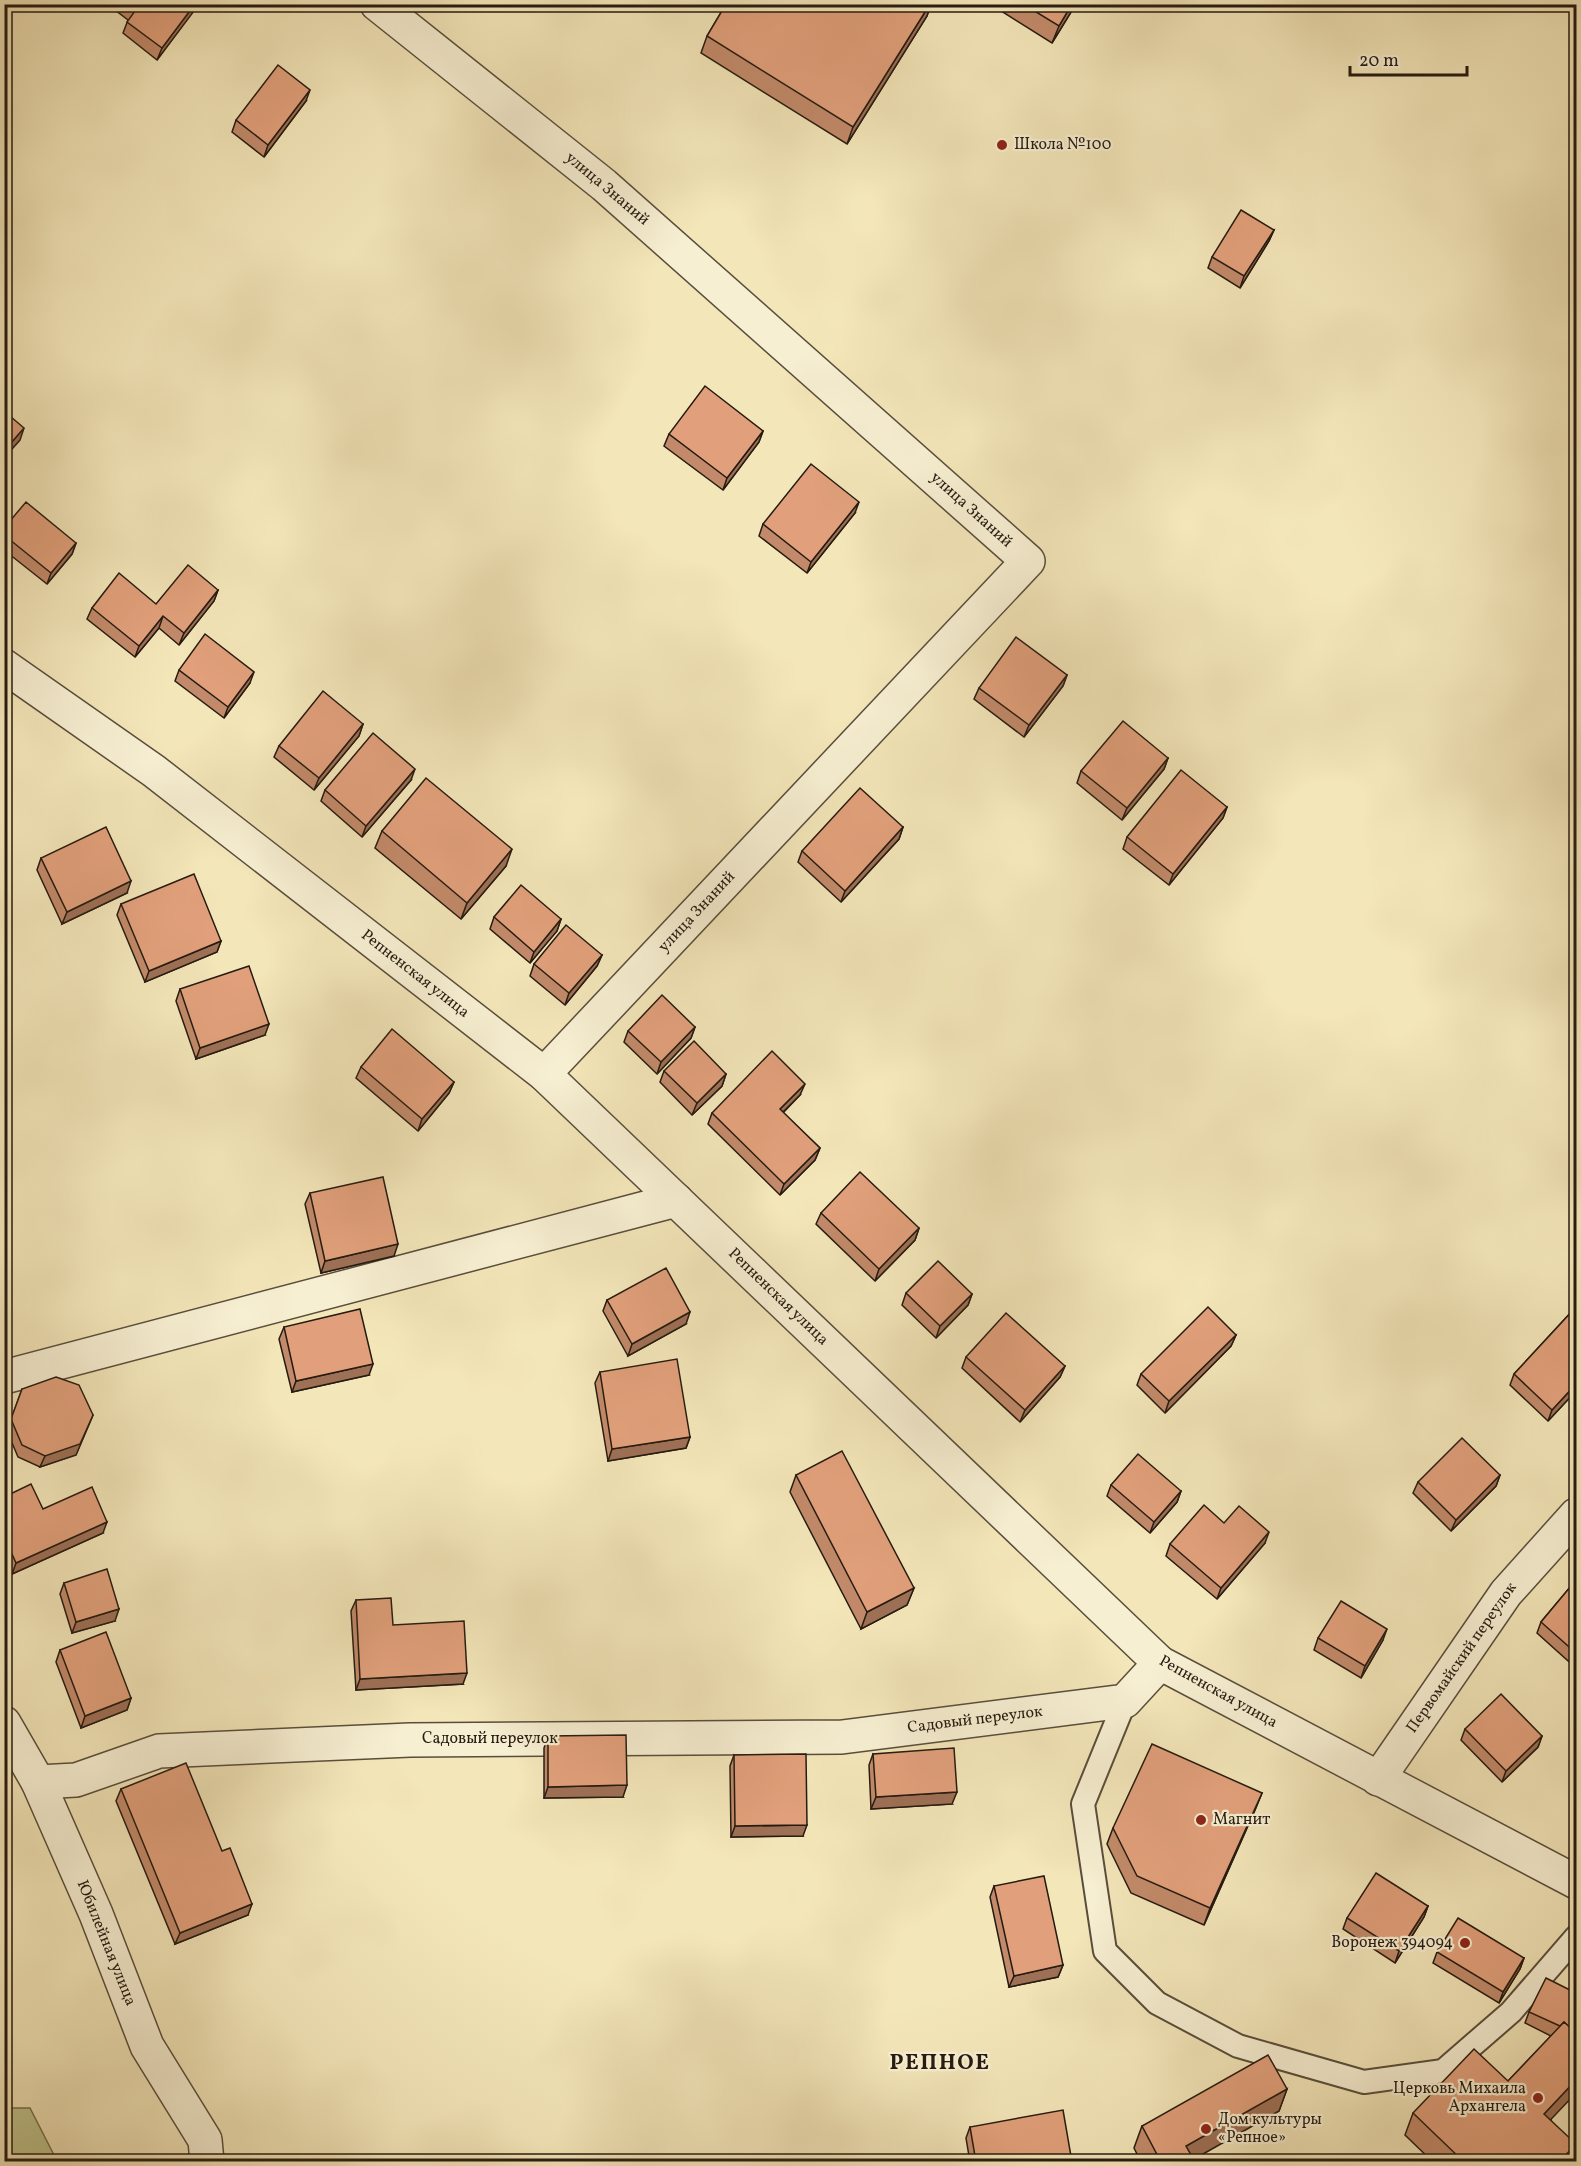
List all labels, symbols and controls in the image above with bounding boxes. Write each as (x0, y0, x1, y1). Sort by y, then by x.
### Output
scale bar (1350, 39, 1467, 77)
text: 20 m (1359, 49, 1399, 74)
place label: Школа №100 (1014, 134, 1111, 156)
marker: Школа №100 (995, 138, 1009, 152)
street label: улица Знаний (560, 147, 654, 231)
street label: улица Знаний (925, 467, 1017, 553)
street label: улица Знаний (654, 866, 741, 957)
street label: Репненская улица (356, 925, 474, 1023)
street label: Репненская улица (723, 1243, 833, 1351)
street label: Первомайский переулок (1402, 1578, 1523, 1738)
street label: Репненская улица (1155, 1650, 1281, 1734)
street label: Садовый переулок (906, 1701, 1044, 1739)
street label: Садовый переулок (422, 1728, 558, 1750)
place label: Магнит (1213, 1809, 1270, 1831)
marker: Магнит (1194, 1813, 1208, 1827)
street label: Юбилейная улица (71, 1877, 141, 2009)
place label: Воронеж 394094 (1331, 1932, 1453, 1954)
marker: Воронеж 394094 (1458, 1936, 1472, 1950)
district label: РЕПНОЕ (889, 2048, 991, 2079)
place label: Церковь Михаила Архангела (1393, 2078, 1526, 2118)
marker: Церковь Михаила Архангела (1531, 2091, 1545, 2105)
place label: Дом культуры «Репное» (1218, 2109, 1322, 2149)
marker: Дом культуры «Репное» (1199, 2122, 1213, 2136)

